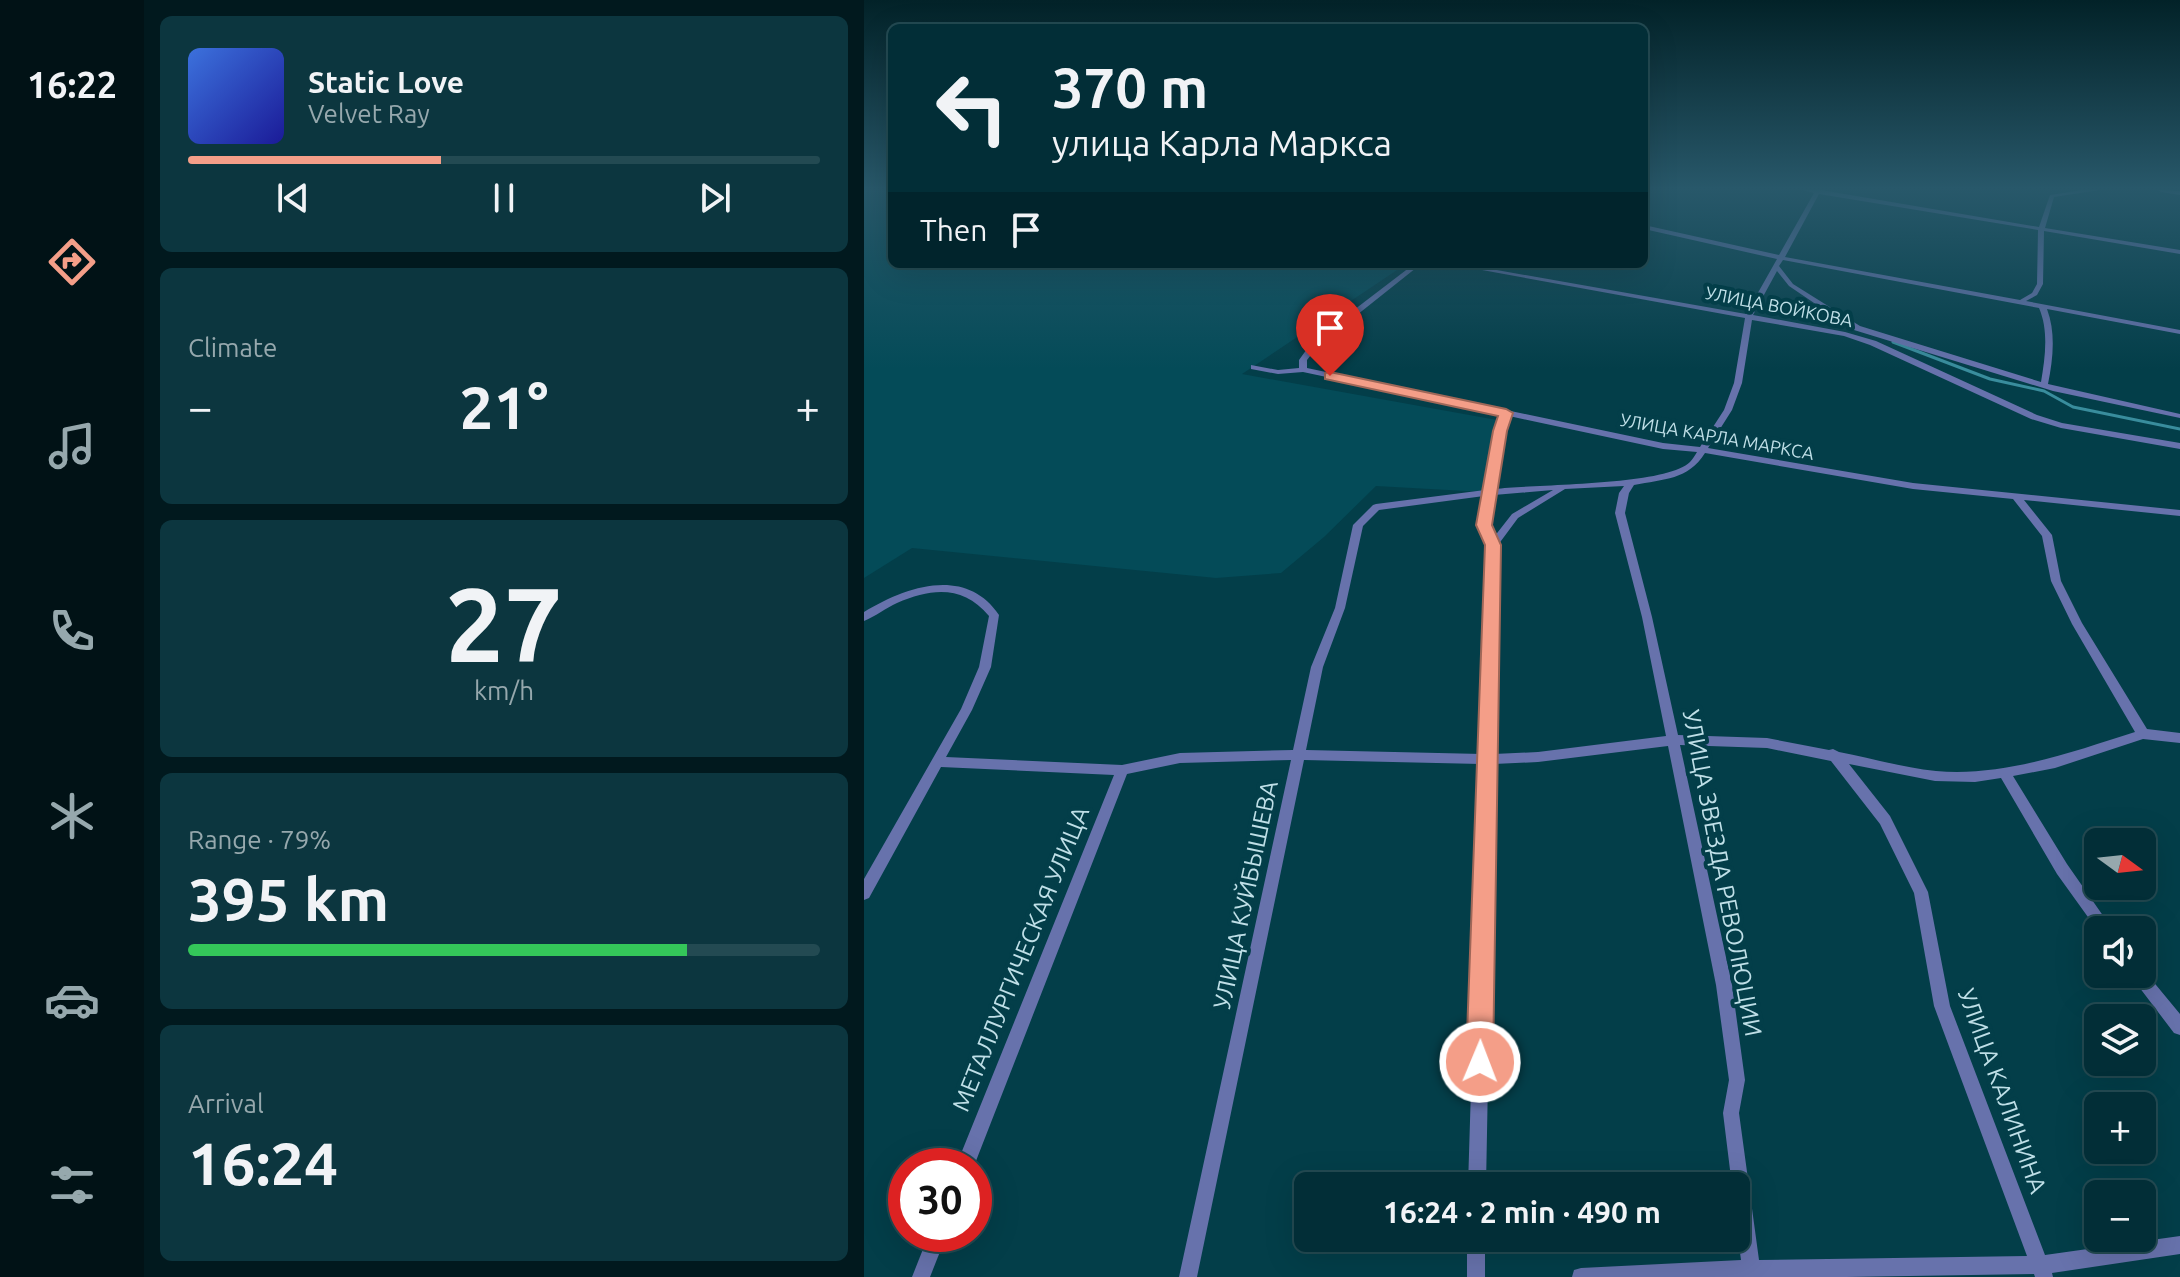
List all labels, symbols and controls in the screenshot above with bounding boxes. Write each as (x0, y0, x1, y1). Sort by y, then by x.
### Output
icon: left (920, 56, 1024, 160)
text: 370 m (1052, 56, 1208, 119)
text: 16:22 (27, 64, 117, 105)
text: Static Love (308, 65, 464, 99)
text: Velvet Ray (308, 99, 430, 128)
text: улица Карла Маркса (1052, 122, 1392, 163)
icon: previous (271, 176, 315, 220)
icon: pause (482, 176, 526, 220)
icon: next (693, 176, 737, 220)
icon: arrive (1004, 208, 1048, 252)
text: Then (920, 213, 988, 247)
icon: directions (44, 234, 100, 290)
street label: УЛИЦА ВОЙКОВА (1704, 282, 1855, 330)
pin (1296, 294, 1364, 376)
icon: arrive (1308, 306, 1352, 350)
text: Climate (188, 333, 277, 362)
text: 21° (460, 373, 548, 440)
text: − (188, 382, 213, 431)
text: + (795, 382, 820, 431)
street label: УЛИЦА КАРЛА МАРКСА (1619, 409, 1816, 463)
icon: music (44, 418, 100, 474)
text: 27 (445, 565, 563, 682)
icon: phone (44, 603, 100, 659)
text: km/h (474, 676, 534, 705)
street label: УЛИЦА ЗВЕЗДА РЕВОЛЮЦИИ (1678, 707, 1767, 1039)
street label: УЛИЦА КУЙБЫШЕВА (1207, 778, 1283, 1012)
icon: climate (44, 788, 100, 844)
street label: МЕТАЛЛУРГИЧЕСКАЯ УЛИЦА (947, 802, 1094, 1115)
text: Range · 79% (188, 825, 331, 854)
north arrow (2084, 828, 2156, 900)
map controls (2084, 828, 2156, 1252)
text: 395 km (188, 865, 389, 932)
button: sound (2084, 916, 2156, 988)
icon: car (44, 972, 100, 1028)
street label: УЛИЦА КАЛИНИНА (1953, 985, 2052, 1197)
button: layers (2084, 1004, 2156, 1076)
position arrow (1438, 1020, 1522, 1104)
text: Arrival (188, 1089, 264, 1118)
button: + (2084, 1092, 2156, 1164)
text: 16:24 (188, 1129, 338, 1196)
speed limit sign: 30 (888, 1148, 992, 1252)
icon: filters (44, 1157, 100, 1213)
button: − (2084, 1180, 2156, 1252)
text: 16:24 · 2 min · 490 m (1383, 1195, 1661, 1229)

